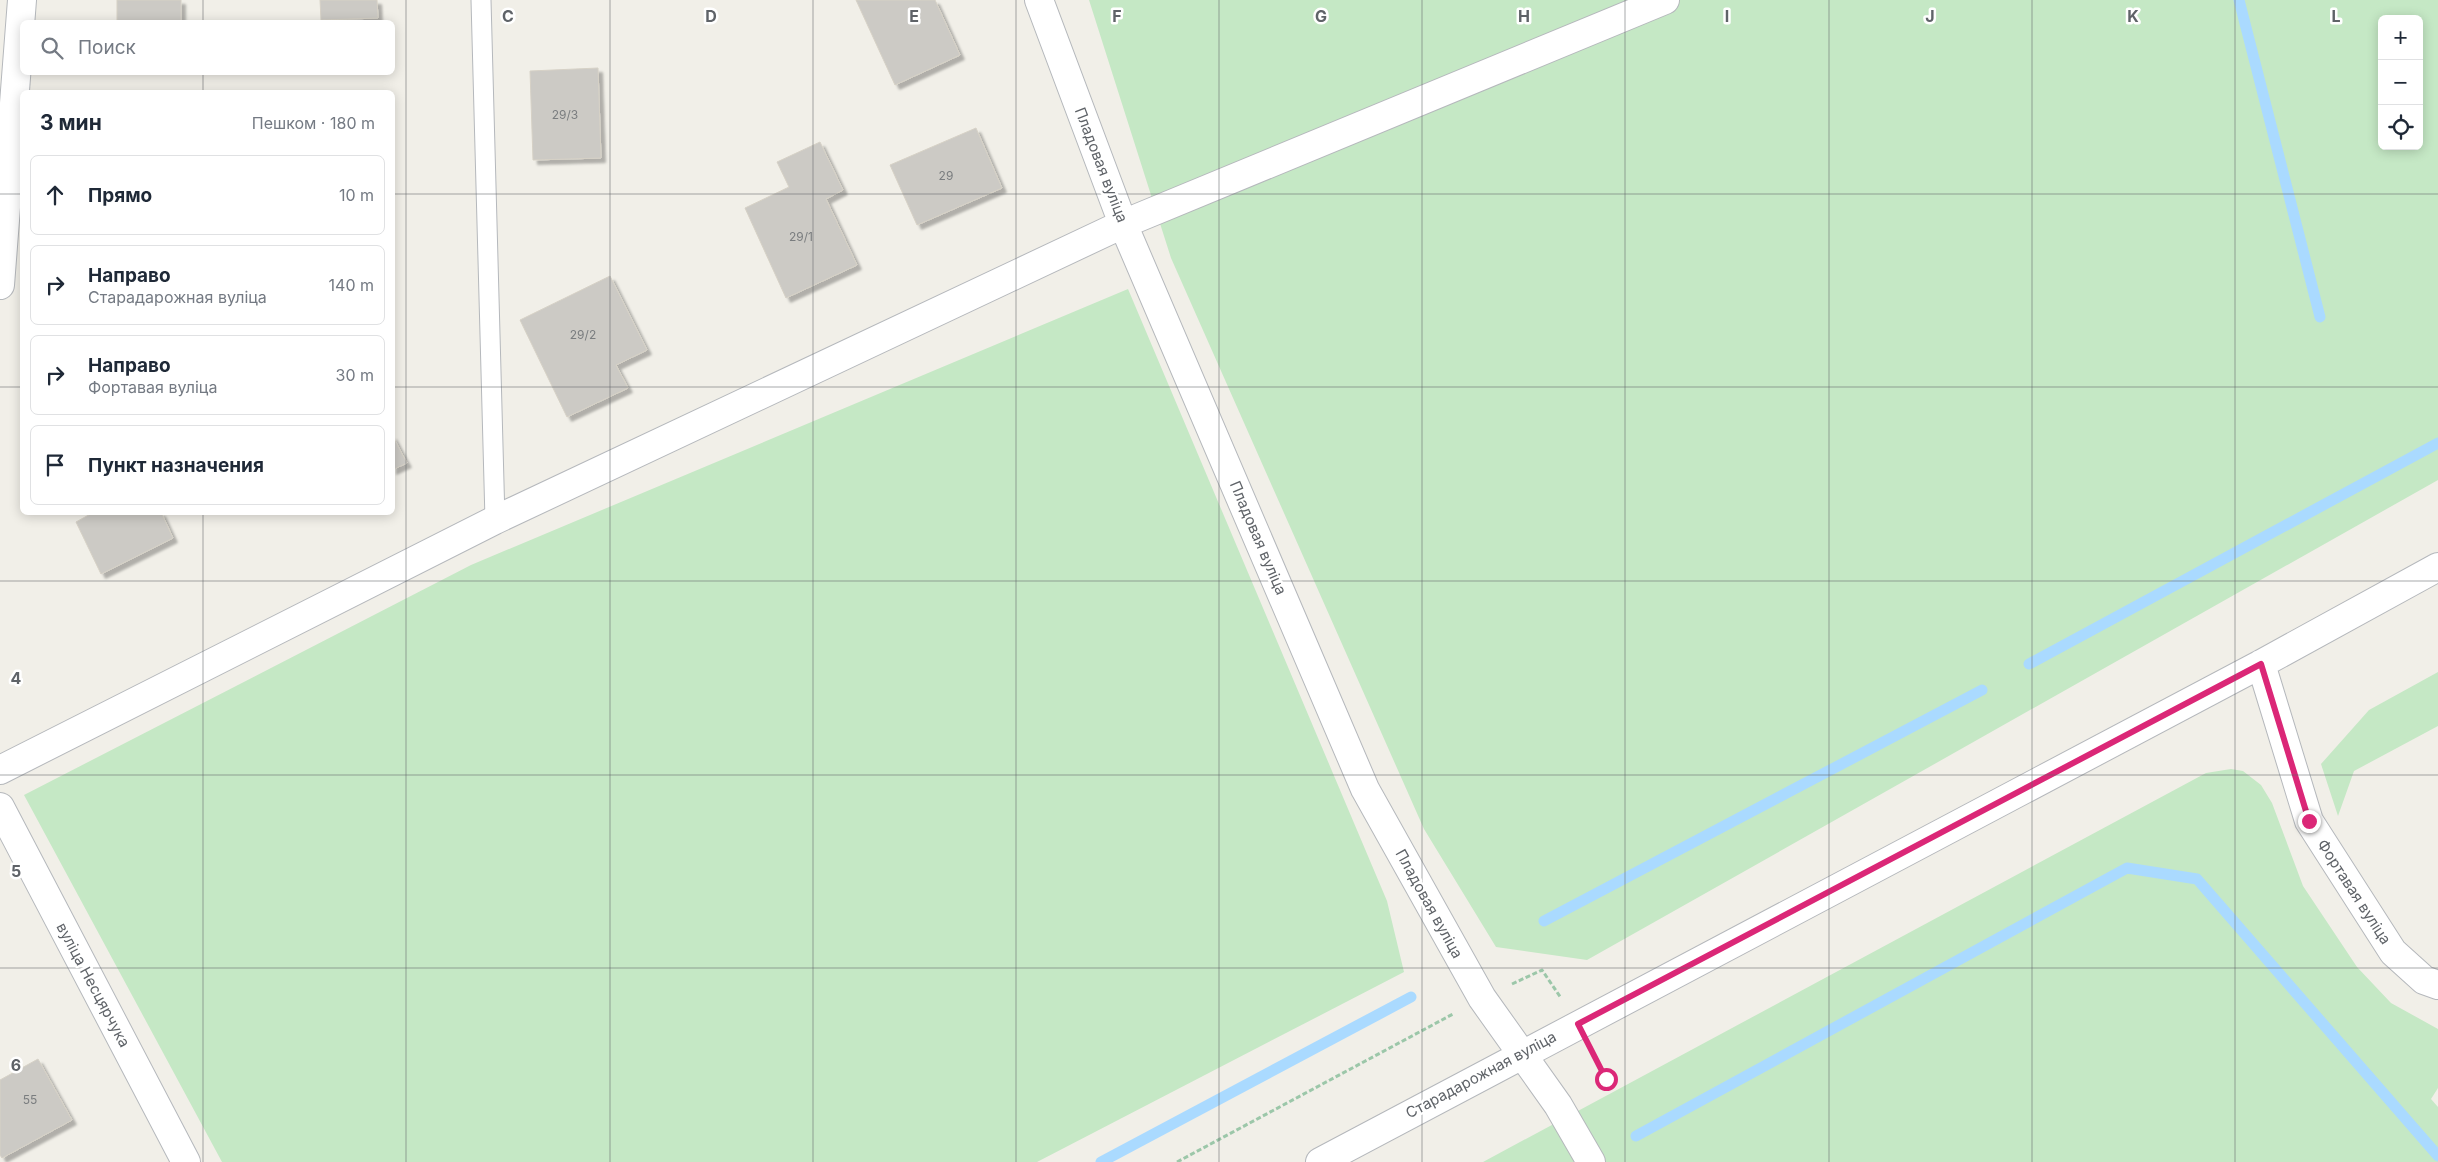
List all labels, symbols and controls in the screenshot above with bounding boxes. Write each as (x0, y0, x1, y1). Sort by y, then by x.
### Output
text: C (502, 6, 514, 26)
text: D (705, 6, 717, 26)
text: E (909, 6, 919, 26)
text: F (1112, 6, 1122, 26)
text: G (1315, 6, 1327, 26)
text: H (1518, 6, 1530, 26)
text: I (1725, 6, 1729, 26)
text: J (1925, 6, 1935, 26)
text: K (2127, 6, 2139, 26)
text: L (2331, 6, 2341, 26)
map controls (2378, 15, 2423, 150)
button: + (2378, 15, 2423, 60)
search box (20, 20, 395, 75)
icon: search (38, 34, 66, 62)
text: Поиск (78, 36, 136, 59)
button: − (2378, 60, 2423, 105)
street label: Пладовая вуліца (1071, 105, 1132, 225)
button: locate (2378, 105, 2423, 150)
house number: 29/3 (552, 107, 578, 122)
text: 3 мин (40, 110, 102, 135)
text: Пешком · 180 m (252, 113, 375, 133)
house number: 29 (939, 168, 953, 183)
icon: ahead (41, 181, 69, 209)
text: Прямо (88, 184, 152, 207)
text: 10 m (339, 185, 374, 205)
house number: 29/1 (789, 229, 813, 244)
text: Направо (88, 264, 171, 287)
icon: right (41, 271, 69, 299)
text: 140 m (329, 275, 374, 295)
text: Старадарожная вуліца (88, 287, 267, 307)
house number: 29/2 (570, 327, 596, 342)
text: Направо (88, 354, 171, 377)
icon: right (41, 361, 69, 389)
text: 30 m (336, 365, 374, 385)
text: Фортавая вуліца (88, 377, 217, 397)
icon: arrive (41, 451, 69, 479)
text: Пункт назначения (88, 454, 264, 477)
street label: Пладовая вуліца (1226, 478, 1291, 598)
text: 4 (11, 668, 22, 688)
route end (2298, 810, 2321, 833)
street label: Фортавая вуліца (2313, 836, 2395, 948)
street label: Пладовая вуліца (1392, 846, 1467, 962)
text: 5 (11, 861, 21, 881)
street label: вуліца Несцярчука (53, 919, 134, 1050)
street label: Старадарожная вуліца (1402, 1027, 1559, 1122)
text: 6 (11, 1055, 21, 1075)
route start (1595, 1068, 1618, 1091)
house number: 55 (23, 1092, 37, 1107)

